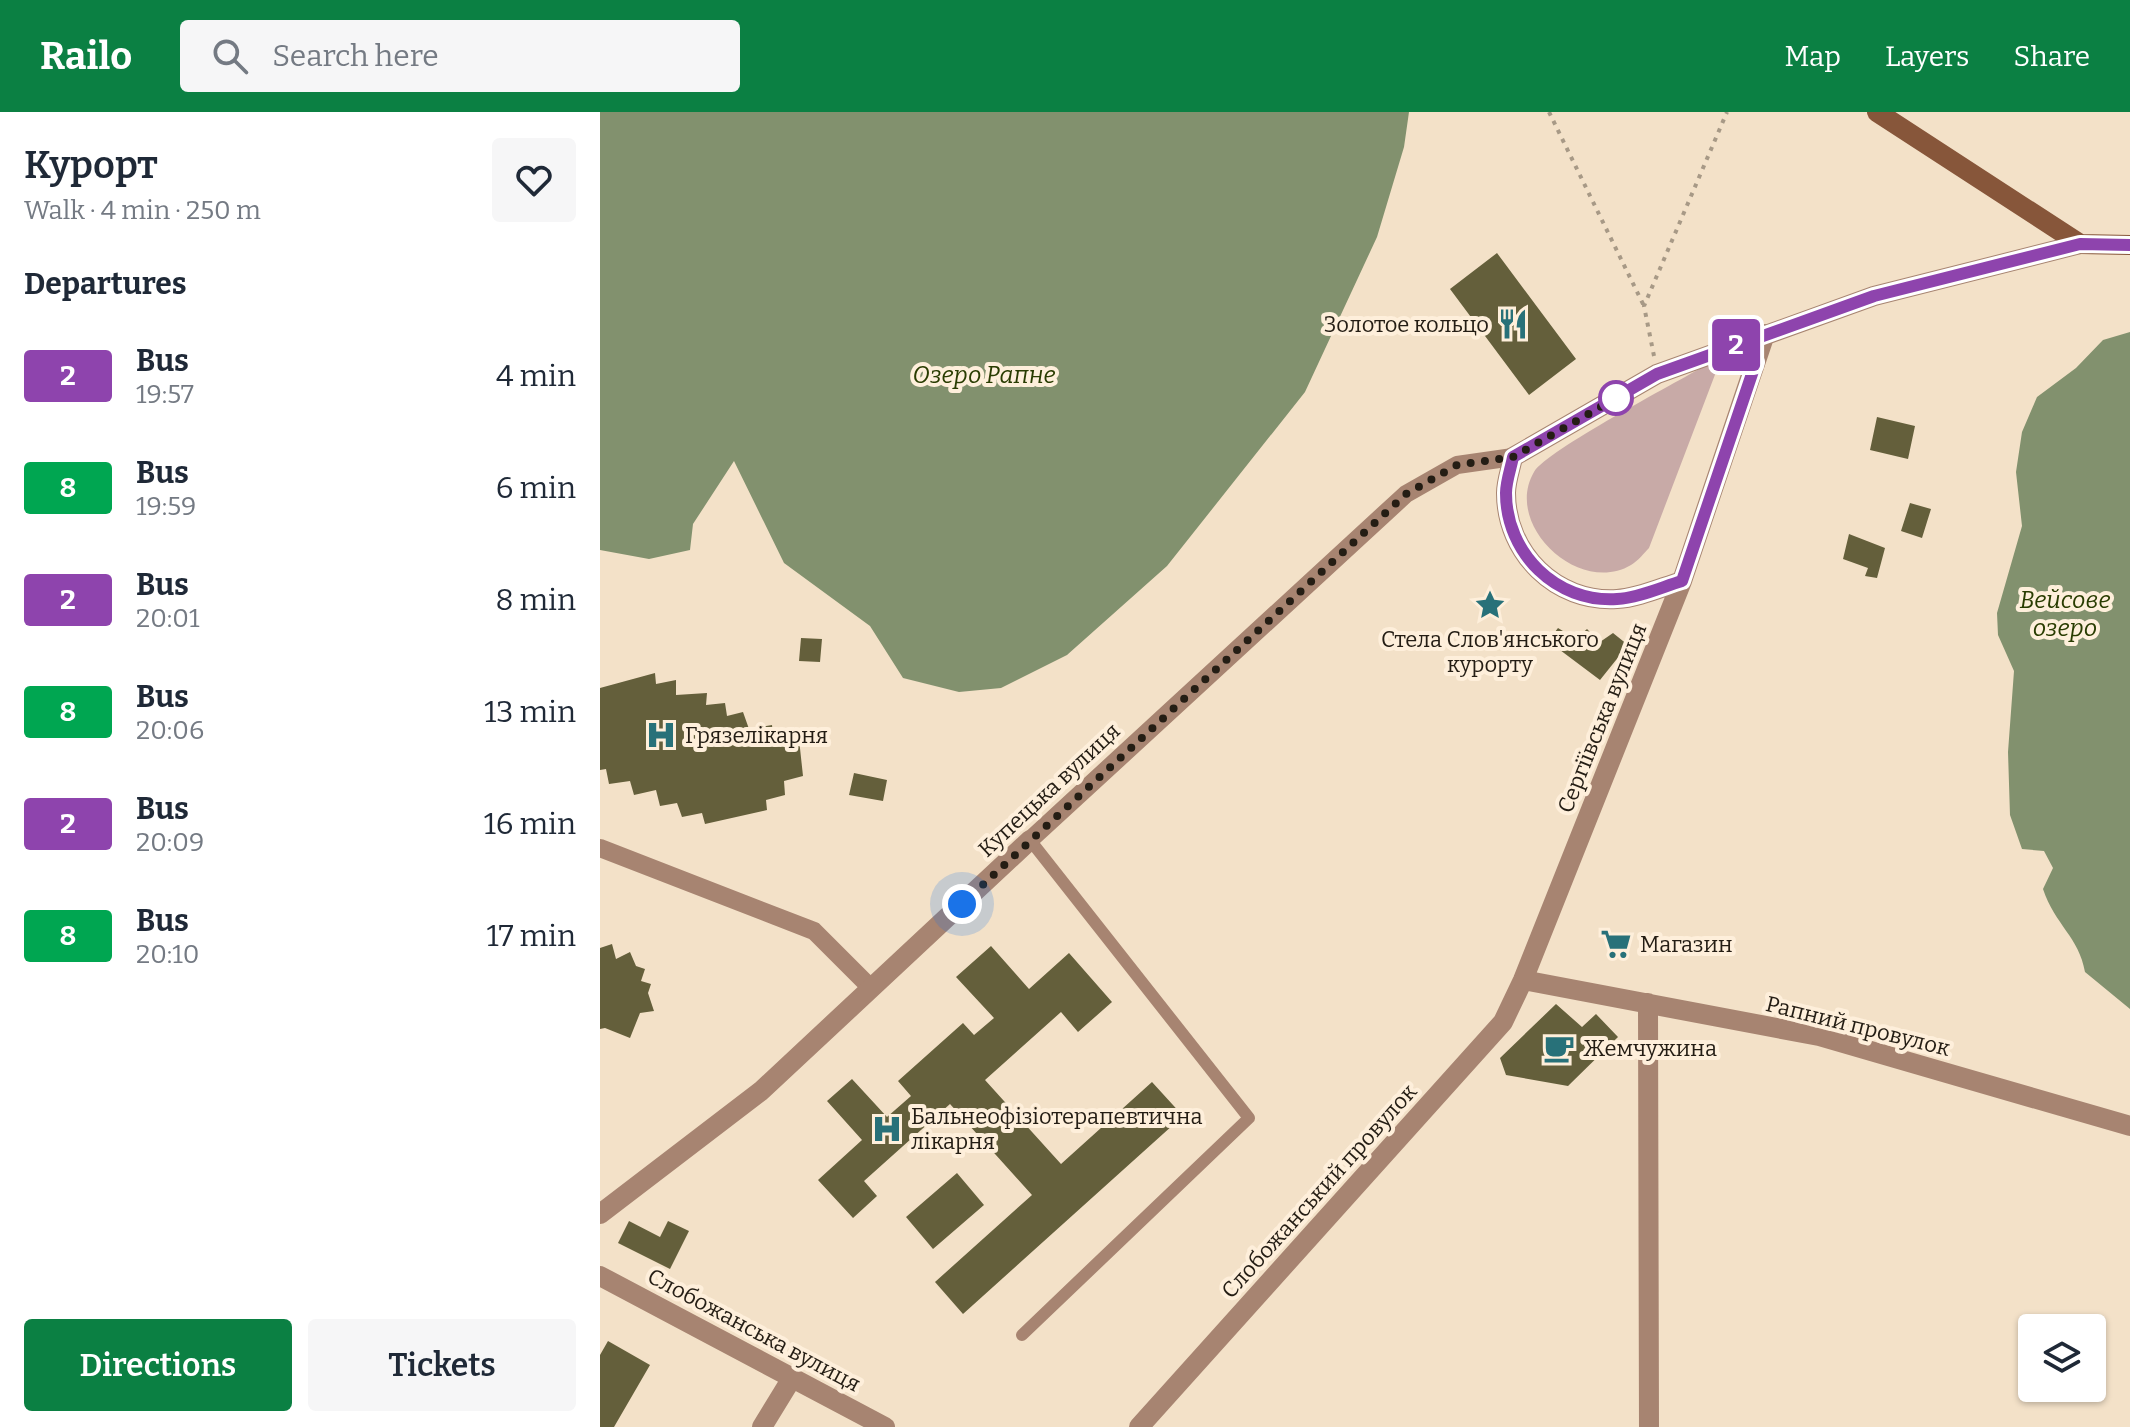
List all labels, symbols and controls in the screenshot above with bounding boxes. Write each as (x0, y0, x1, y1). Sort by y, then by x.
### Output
search box (180, 20, 740, 92)
text: Railo (40, 33, 132, 79)
icon: search (208, 34, 252, 78)
text: Search here (272, 38, 439, 74)
text: Map (1784, 40, 1841, 73)
text: Layers (1885, 40, 1969, 73)
text: Share (2013, 40, 2090, 73)
button: heart (492, 138, 576, 222)
text: Курорт (24, 142, 158, 188)
text: Walk · 4 min · 250 m (24, 195, 261, 226)
text: Departures (24, 266, 187, 302)
restaurant icon: Золотое кольцо (1496, 307, 1530, 341)
place label: Золотое кольцо (1324, 311, 1489, 338)
line badge: 2 (1710, 319, 1762, 371)
text: 2 (1728, 328, 1744, 361)
text: Bus (136, 343, 189, 379)
text: 4 min (496, 358, 576, 394)
text: 2 (60, 359, 76, 392)
water label: Озеро Рапне (912, 361, 1056, 389)
text: 19:57 (136, 379, 194, 410)
unlabelled marker (1599, 381, 1633, 415)
text: Bus (136, 455, 189, 491)
text: 6 min (496, 470, 576, 506)
text: 8 (60, 471, 76, 504)
text: 19:59 (136, 491, 196, 522)
text: Bus (136, 567, 189, 603)
text: 8 min (495, 582, 576, 618)
text: 2 (60, 583, 76, 616)
water label: Вейсове озеро (2019, 586, 2111, 642)
place icon: Стела Слов'янського курорту (1473, 588, 1507, 622)
text: 20:01 (136, 603, 199, 634)
street label: Сергіївська вулиця (1552, 619, 1652, 817)
place label: Стела Слов'янського курорту (1381, 626, 1599, 678)
text: Bus (136, 679, 189, 715)
text: 13 min (484, 694, 576, 730)
text: 8 (60, 695, 76, 728)
text: 20:06 (136, 715, 204, 746)
street label: Купецька вулиця (973, 717, 1125, 863)
hospital icon: Грязелікарня (644, 718, 678, 752)
place label: Грязелікарня (685, 722, 828, 749)
text: Bus (136, 791, 189, 827)
text: 16 min (484, 806, 576, 842)
text: 2 (60, 807, 76, 840)
text: 20:09 (136, 827, 204, 858)
your location (942, 884, 982, 924)
text: Bus (136, 903, 189, 939)
text: 17 min (487, 918, 576, 954)
text: 8 (60, 919, 76, 952)
supermarket icon: Магазин (1599, 927, 1633, 961)
place label: Магазин (1640, 931, 1732, 958)
text: 20:10 (136, 939, 200, 970)
street label: Рапний провулок (1763, 990, 1953, 1062)
cafe icon: Жемчужина (1542, 1031, 1576, 1065)
place label: Жемчужина (1583, 1035, 1717, 1062)
street label: Слобожанський провулок (1216, 1078, 1422, 1304)
place label: Бальнеофізіотерапевтична лікарня (911, 1103, 1203, 1155)
hospital icon: Бальнеофізіотерапевтична лікарня (870, 1112, 904, 1146)
street label: Слобожанська вулиця (643, 1262, 865, 1398)
map controls (2018, 1314, 2106, 1402)
button: layers (2018, 1314, 2106, 1402)
button: Directions (24, 1319, 292, 1411)
button: Tickets (308, 1319, 576, 1411)

